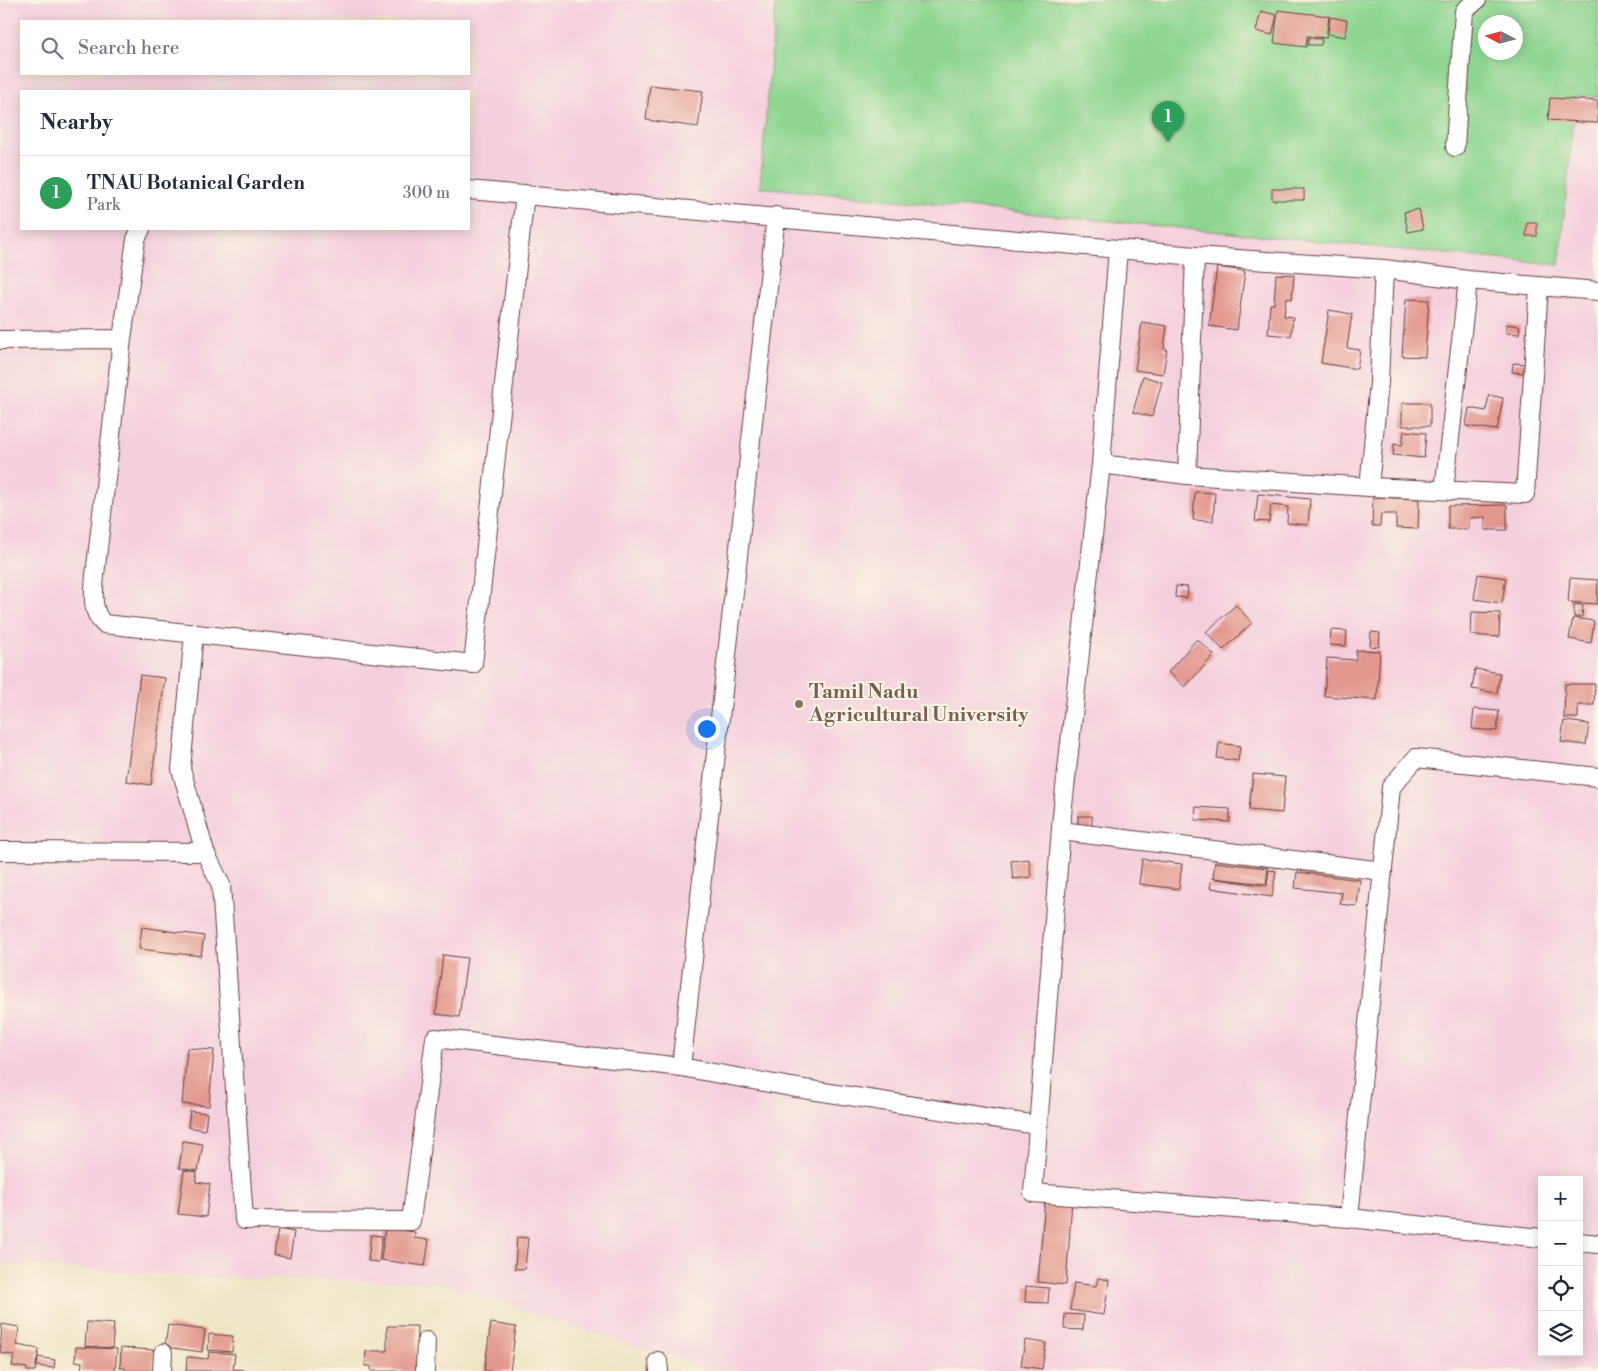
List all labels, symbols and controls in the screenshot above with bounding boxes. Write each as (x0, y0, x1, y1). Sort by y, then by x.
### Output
north arrow (1478, 15, 1523, 60)
search box (20, 20, 470, 75)
icon: search (38, 34, 66, 62)
text: Search here (78, 36, 179, 60)
pin: 1 (1152, 101, 1184, 142)
text: Nearby (40, 110, 113, 136)
text: TNAU Botanical Garden (87, 171, 305, 195)
text: 1 (52, 183, 60, 203)
text: 300 m (403, 183, 450, 203)
text: Park (87, 195, 120, 215)
place label: Tamil Nadu Agricultural University (808, 680, 1030, 728)
marker: Tamil Nadu Agricultural University (793, 698, 805, 710)
your location (694, 716, 720, 742)
map controls (1538, 1176, 1583, 1356)
button: + (1538, 1176, 1583, 1221)
button: − (1538, 1221, 1583, 1266)
button: locate (1538, 1266, 1583, 1311)
button: layers (1538, 1311, 1583, 1356)

